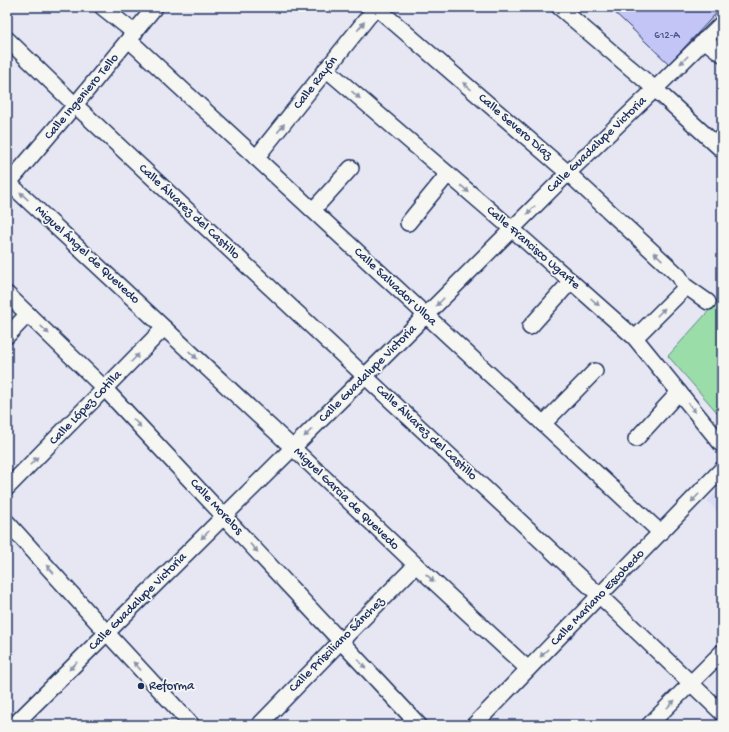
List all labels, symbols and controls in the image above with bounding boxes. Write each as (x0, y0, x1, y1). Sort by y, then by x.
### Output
one-way arrow (357, 20, 366, 31)
house number: 612-A (654, 30, 680, 42)
street label: Calle Ingeniero Tello (42, 51, 122, 143)
street label: Calle Rayón (291, 53, 342, 112)
one-way arrow (679, 55, 689, 65)
one-way arrow (462, 81, 473, 90)
one-way arrow (351, 90, 361, 99)
street label: Calle Severo Díaz (475, 91, 556, 164)
street label: Calle Guadalupe Victoria (544, 93, 650, 196)
one-way arrow (276, 122, 285, 133)
street label: Calle Álvarez del Castillo (135, 160, 244, 263)
one-way arrow (460, 184, 471, 193)
one-way arrow (19, 192, 28, 201)
street label: Miguel Ángel de Quevedo (32, 202, 143, 308)
street label: Calle Francisco Ugarte (483, 203, 583, 293)
one-way arrow (527, 205, 536, 215)
street label: Calle Salvador Ulloa (350, 245, 440, 330)
one-way arrow (653, 251, 663, 261)
one-way arrow (435, 297, 445, 307)
one-way arrow (590, 297, 599, 306)
one-way arrow (656, 307, 666, 317)
street label: Calle Guadalupe Victoria (316, 321, 421, 426)
one-way arrow (40, 326, 50, 335)
one-way arrow (188, 350, 198, 359)
one-way arrow (130, 353, 140, 363)
street label: Calle López Cotilla (47, 367, 126, 448)
street label: Calle Álvarez del Castillo (372, 381, 481, 484)
one-way arrow (687, 402, 696, 413)
one-way arrow (132, 418, 141, 428)
one-way arrow (303, 428, 313, 438)
street label: Miguel Garcia de Quevedo (290, 445, 402, 554)
one-way arrow (29, 456, 39, 466)
street label: Calle Morelos (186, 476, 247, 539)
one-way arrow (690, 493, 700, 503)
one-way arrow (201, 530, 210, 540)
one-way arrow (250, 543, 259, 553)
street label: Calle Mariano Escobedo (548, 546, 648, 649)
street label: Calle Guadalupe Victoria (86, 549, 191, 654)
one-way arrow (45, 564, 54, 575)
one-way arrow (425, 573, 435, 583)
street label: Calle Prisciliano Sánchez (286, 593, 389, 696)
one-way arrow (539, 648, 549, 658)
one-way arrow (357, 659, 366, 668)
one-way arrow (68, 661, 78, 671)
one-way arrow (132, 661, 142, 671)
place label: Reforma (149, 679, 195, 694)
marker: Reforma (136, 681, 146, 691)
one-way arrow (666, 699, 676, 709)

